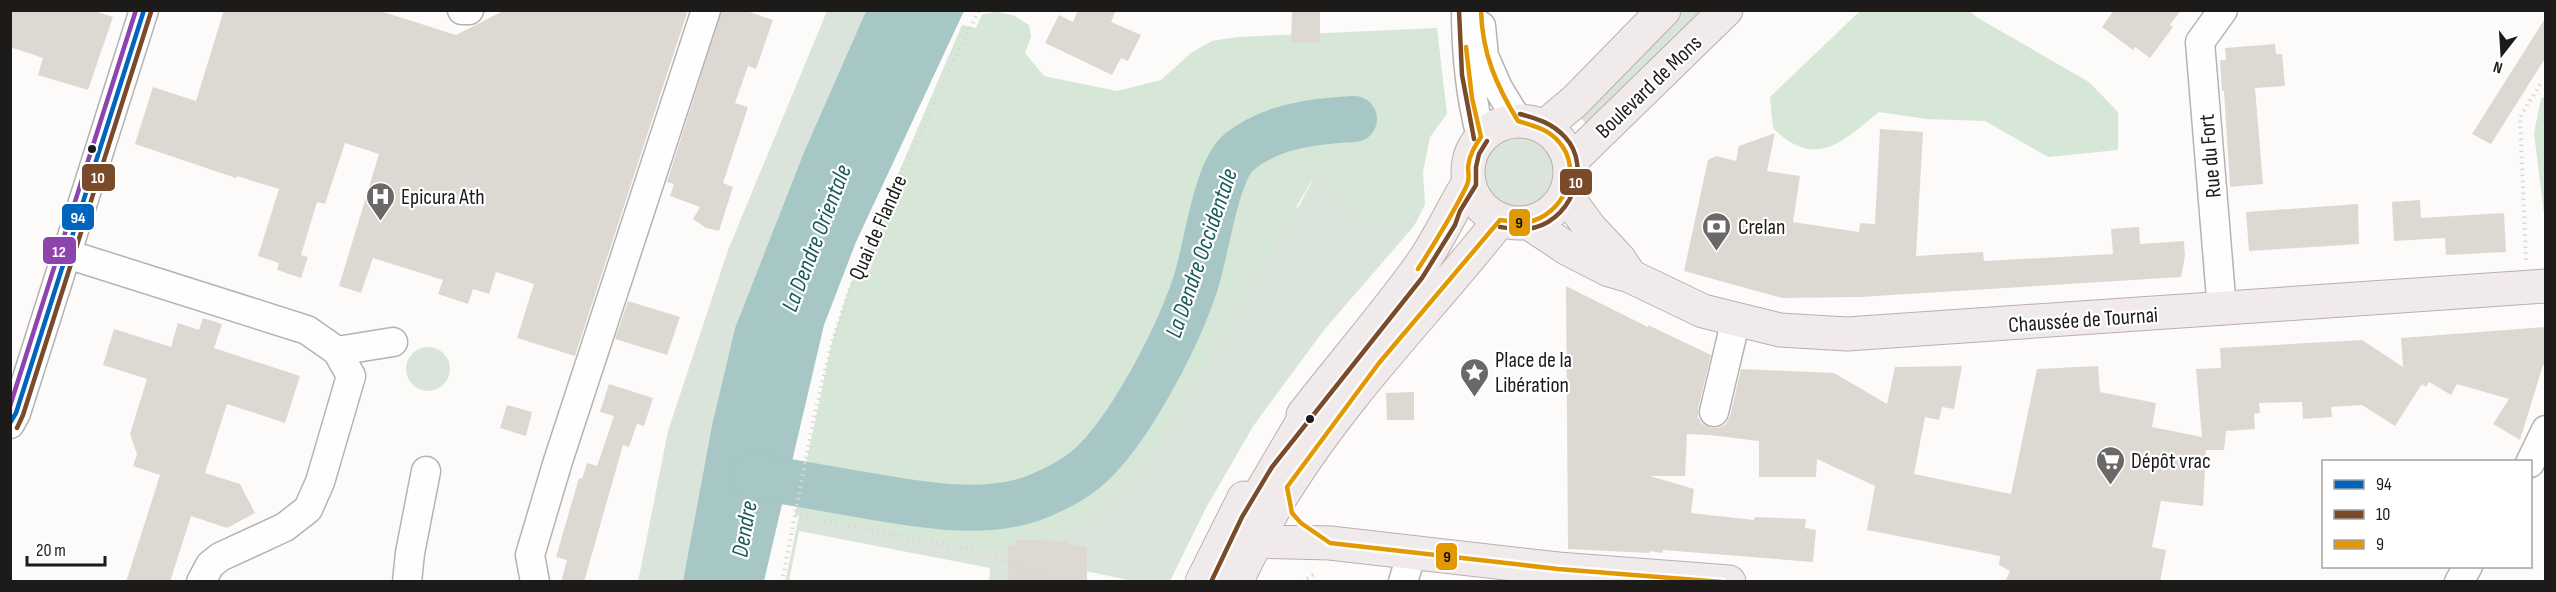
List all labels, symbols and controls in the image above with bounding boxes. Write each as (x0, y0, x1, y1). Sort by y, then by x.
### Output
north arrow (2472, 24, 2532, 84)
street label: Boulevard de Mons (1590, 30, 1708, 144)
text: N (2491, 57, 2505, 77)
street label: Rue du Fort (2193, 113, 2228, 199)
unlabelled marker (86, 143, 98, 155)
water label: La Dendre Orientale (775, 161, 858, 316)
line badge: 10 (81, 163, 116, 192)
water label: La Dendre Occidentale (1159, 165, 1244, 341)
line badge: 10 (1559, 168, 1593, 196)
text: 10 (91, 169, 105, 188)
street label: Quai de Flandre (843, 171, 913, 284)
text: 10 (1569, 174, 1583, 193)
hospital icon: Epicura Ath (364, 180, 396, 222)
place label: Epicura Ath (401, 184, 485, 211)
line badge: 94 (61, 203, 95, 231)
line badge: 9 (1508, 208, 1531, 237)
text: 94 (70, 209, 86, 228)
bank icon: Crelan (1701, 210, 1733, 252)
text: 9 (1515, 214, 1523, 233)
place label: Crelan (1738, 214, 1785, 241)
line badge: 12 (42, 236, 77, 265)
text: 12 (52, 243, 66, 262)
street label: Chaussée de Tournai (2007, 302, 2159, 339)
place label: Place de la Libération (1495, 347, 1572, 399)
place icon: Place de la Libération (1458, 356, 1490, 398)
unlabelled marker (1304, 413, 1316, 425)
supermarket icon: Dépôt vrac (2094, 444, 2126, 486)
place label: Dépôt vrac (2131, 448, 2211, 475)
legend (2322, 460, 2532, 568)
text: 94 (2376, 474, 2392, 495)
water label: Dendre (725, 499, 764, 559)
text: 10 (2376, 504, 2390, 525)
scale bar (27, 529, 105, 567)
text: 9 (2376, 534, 2384, 555)
text: 20 m (36, 540, 66, 561)
line badge: 9 (1435, 542, 1458, 571)
text: 9 (1443, 548, 1451, 567)

